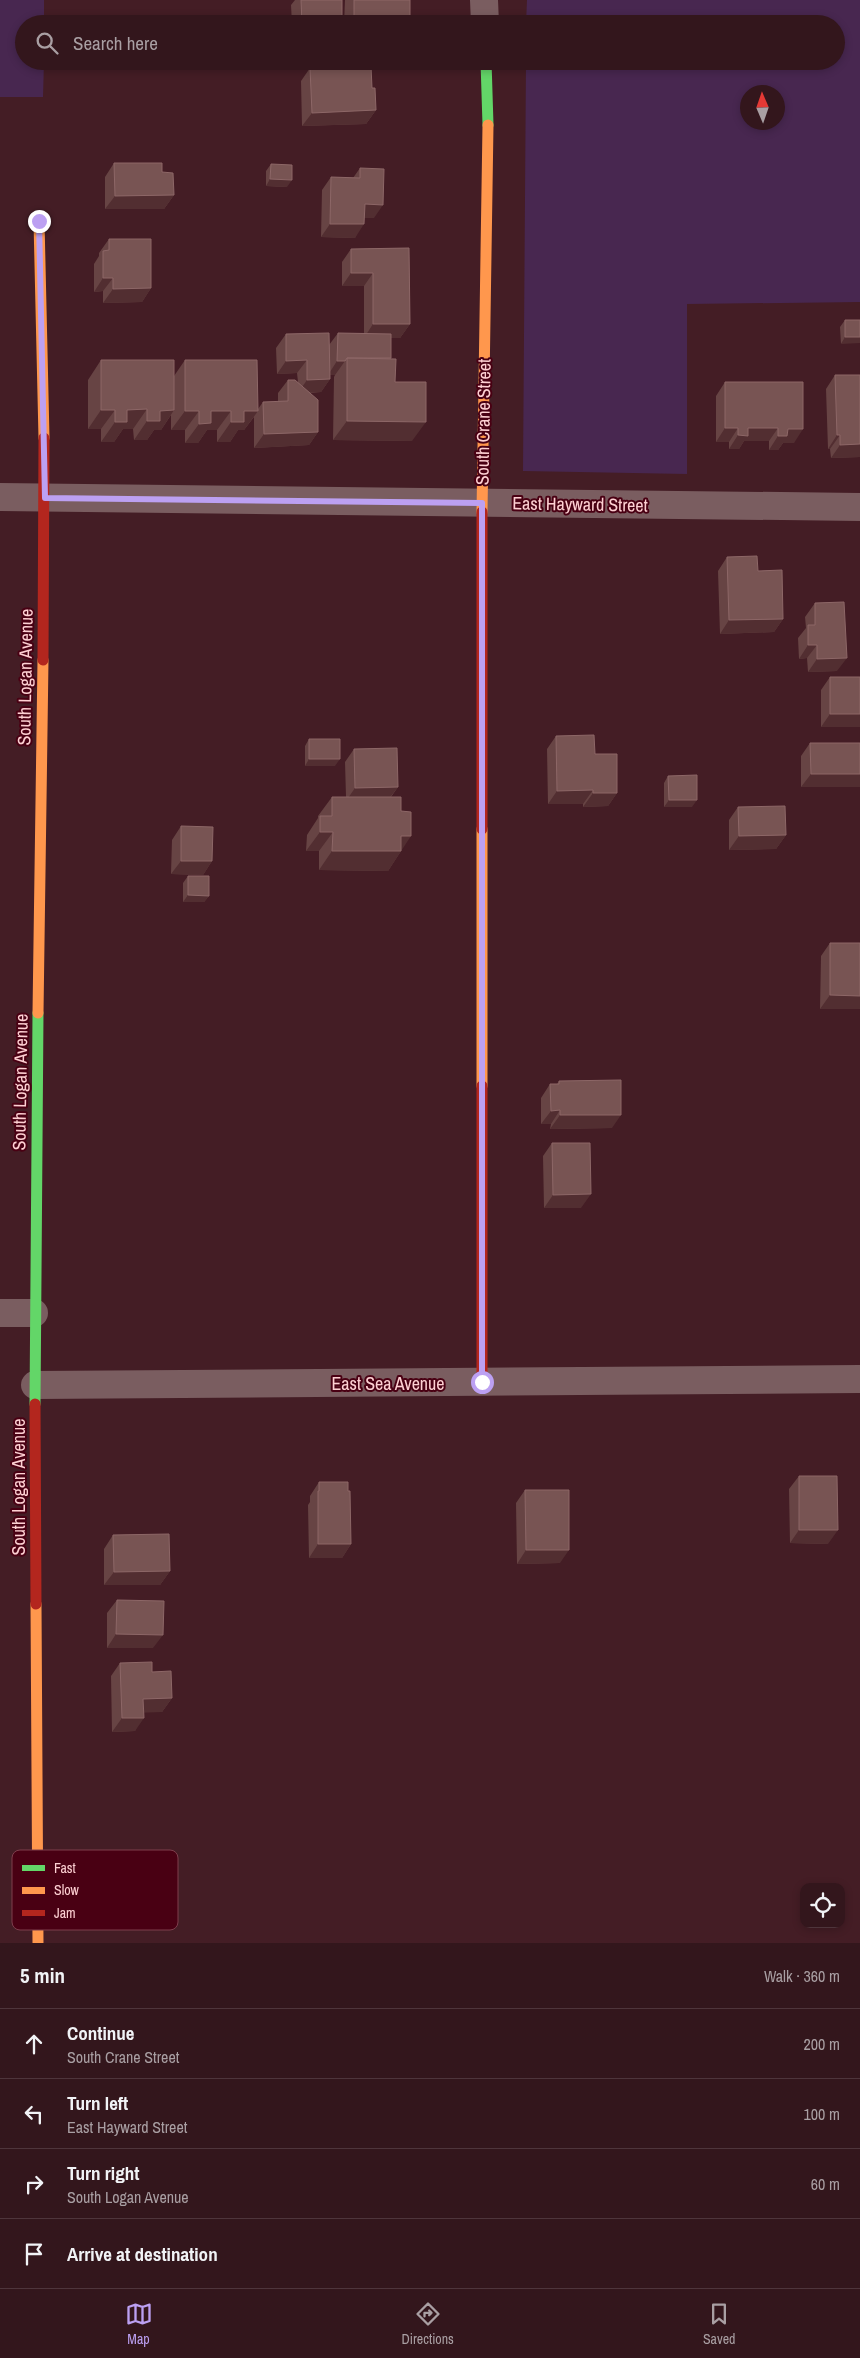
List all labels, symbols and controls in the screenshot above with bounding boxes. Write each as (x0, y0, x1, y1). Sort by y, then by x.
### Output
search box (15, 15, 845, 70)
icon: search (33, 29, 61, 57)
text: Search here (73, 30, 158, 56)
north arrow (740, 85, 785, 130)
route end (28, 210, 51, 233)
street label: South Crane Street (469, 359, 497, 485)
street label: East Hayward Street (512, 490, 648, 518)
street label: South Logan Avenue (11, 608, 39, 746)
street label: South Logan Avenue (6, 1013, 34, 1151)
street label: East Sea Avenue (331, 1371, 445, 1396)
route start (471, 1371, 494, 1394)
street label: South Logan Avenue (6, 1419, 31, 1555)
legend (12, 1850, 178, 1930)
text: Fast (54, 1859, 76, 1877)
text: Slow (54, 1881, 80, 1899)
map controls (800, 1883, 845, 1928)
button: locate (800, 1883, 845, 1928)
text: Jam (54, 1904, 76, 1922)
text: 5 min (20, 1961, 65, 1990)
text: Walk · 360 m (764, 1965, 840, 1987)
text: Continue (67, 2020, 135, 2046)
icon: ahead (20, 2030, 48, 2058)
text: 200 m (804, 2033, 840, 2055)
text: South Crane Street (67, 2046, 179, 2068)
text: Turn left (67, 2090, 128, 2116)
icon: left (20, 2100, 48, 2128)
text: 100 m (804, 2103, 840, 2125)
text: East Hayward Street (67, 2116, 187, 2138)
text: Turn right (67, 2160, 139, 2186)
icon: right (20, 2170, 48, 2198)
text: 60 m (811, 2173, 840, 2195)
text: South Logan Avenue (67, 2186, 189, 2208)
icon: arrive (20, 2240, 48, 2268)
text: Arrive at destination (67, 2241, 218, 2267)
tab: Map (125, 2300, 153, 2348)
tab: Directions (402, 2300, 454, 2348)
tab: Saved (703, 2300, 735, 2348)

